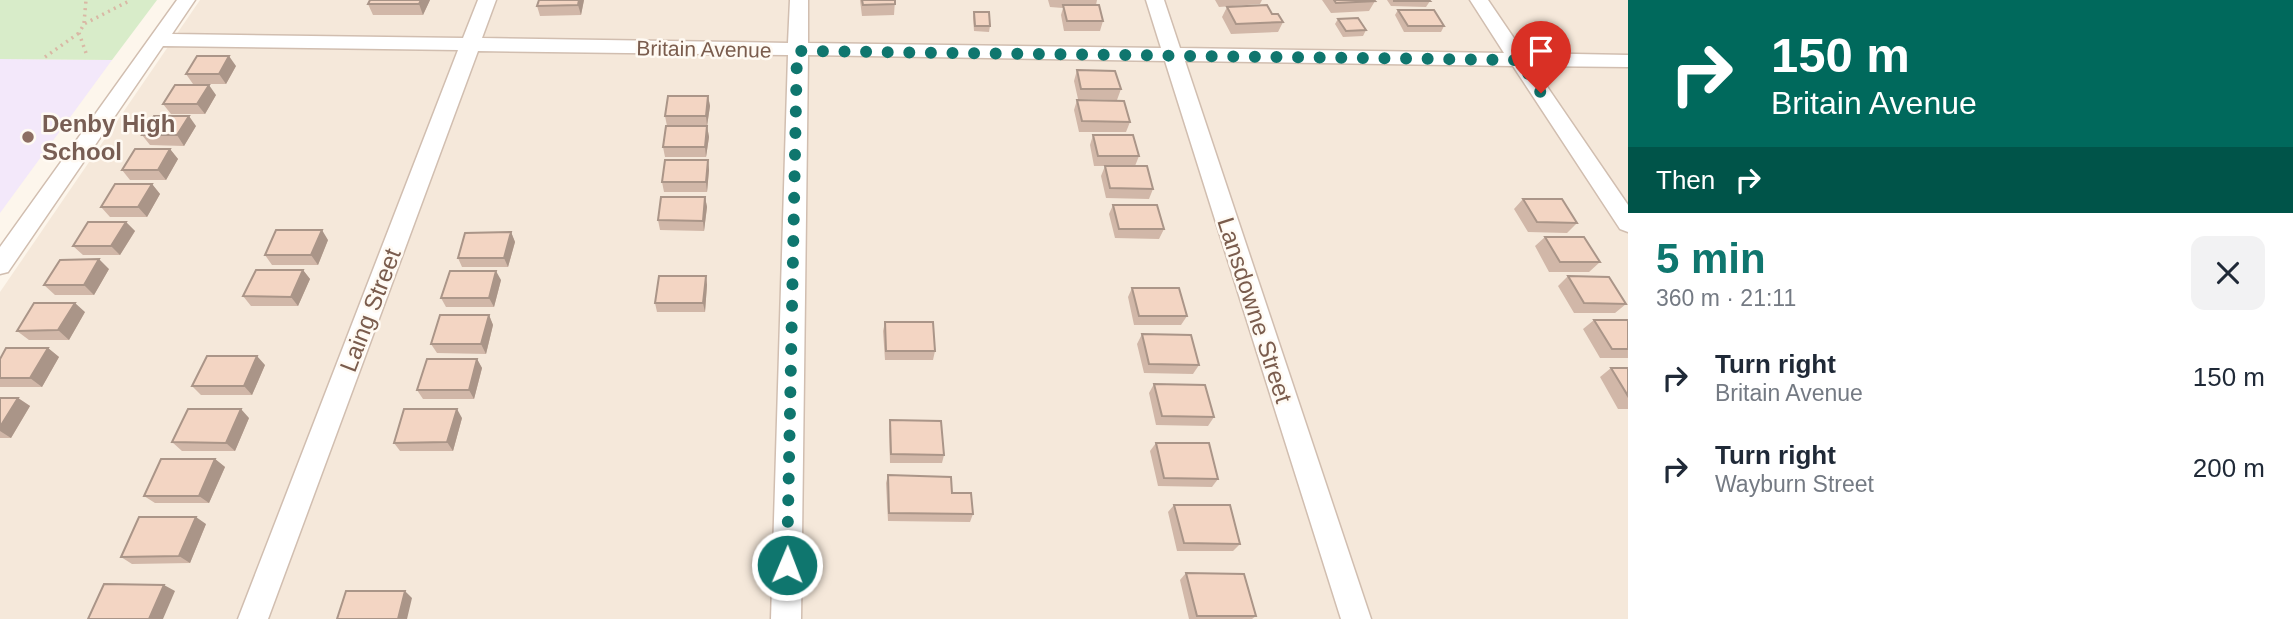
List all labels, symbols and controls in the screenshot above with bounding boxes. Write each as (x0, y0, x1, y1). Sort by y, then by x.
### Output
pin (1511, 21, 1571, 93)
icon: right (1656, 28, 1747, 119)
text: 150 m (1771, 28, 1910, 82)
icon: arrive (1522, 32, 1560, 70)
street label: Britain Avenue (636, 36, 772, 62)
text: Britain Avenue (1771, 85, 1977, 121)
place label: Denby High School (42, 110, 175, 165)
marker: Denby High School (20, 129, 36, 145)
icon: right (1729, 161, 1767, 199)
text: Then (1656, 165, 1715, 195)
street label: Lansdowne Street (1212, 214, 1298, 406)
text: 5 min (1656, 235, 1766, 282)
button: close (2191, 236, 2265, 310)
street label: Laing Street (334, 244, 406, 375)
text: 360 m · 21:11 (1656, 285, 1796, 311)
text: Turn right (1715, 349, 1836, 379)
icon: right (1656, 359, 1694, 397)
text: 150 m (2193, 362, 2265, 392)
text: Britain Avenue (1715, 380, 1863, 406)
text: Turn right (1715, 440, 1836, 470)
icon: right (1656, 450, 1694, 488)
text: 200 m (2193, 453, 2265, 483)
text: Wayburn Street (1715, 471, 1874, 497)
position arrow (750, 528, 824, 602)

